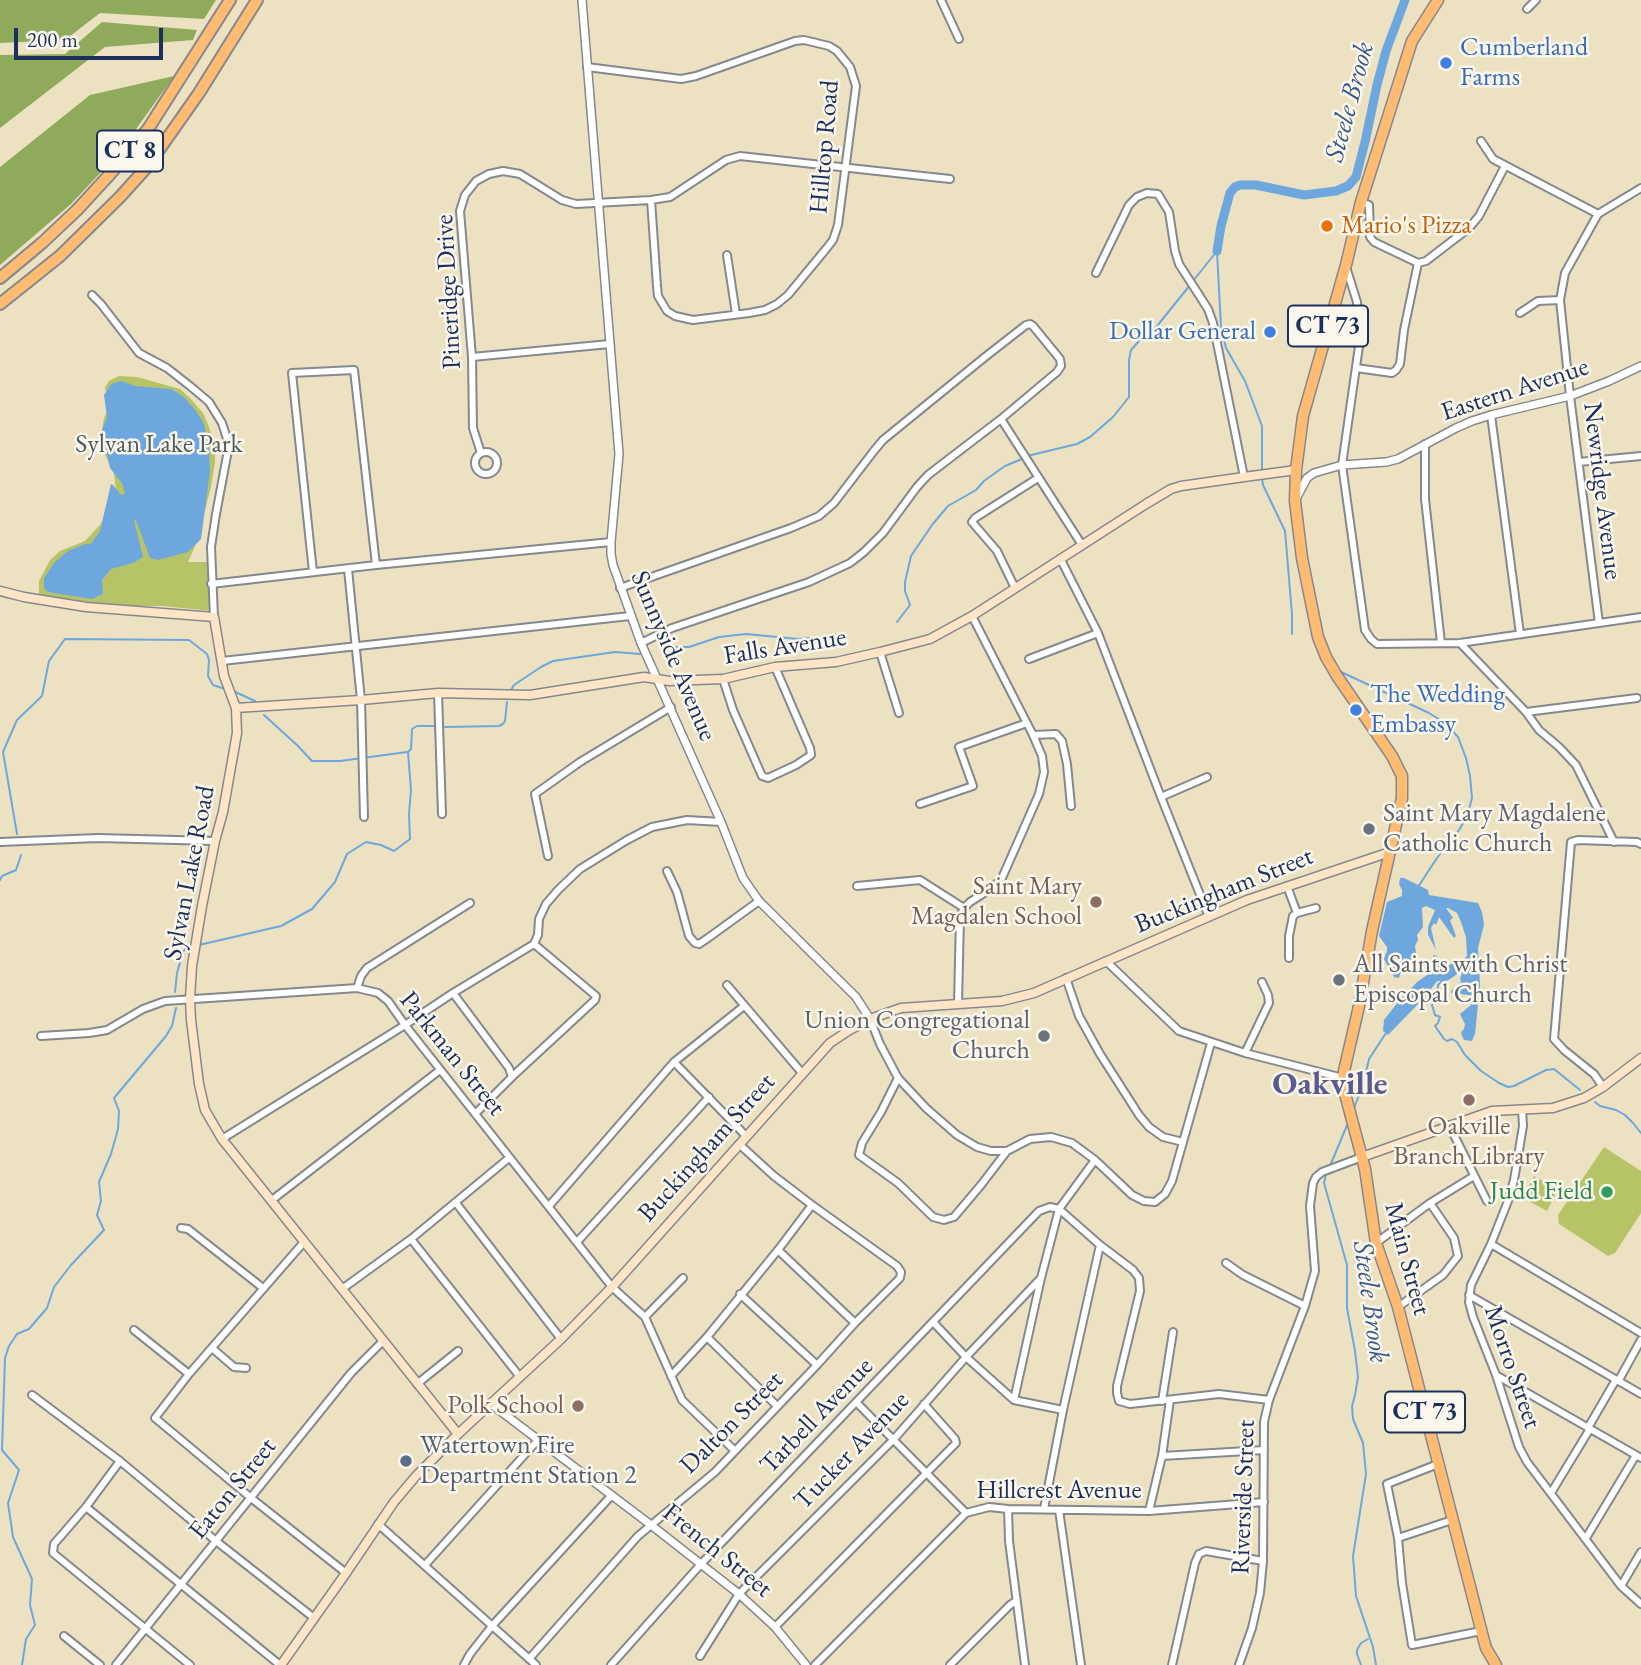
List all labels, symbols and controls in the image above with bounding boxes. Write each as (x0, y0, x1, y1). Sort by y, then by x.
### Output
scale bar (18, 14, 166, 58)
text: 200 m (27, 26, 78, 53)
place label: Cumberland Farms (1460, 32, 1588, 94)
water label: Steele Brook (1318, 38, 1382, 166)
marker: Cumberland Farms (1438, 55, 1454, 71)
street label: Hilltop Road (804, 79, 846, 215)
road number: CT 8 (97, 131, 163, 172)
place label: Mario's Pizza (1341, 210, 1472, 242)
street label: Pineridge Drive (429, 214, 469, 370)
marker: Mario's Pizza (1319, 218, 1335, 234)
road number: CT 73 (1288, 306, 1368, 346)
place label: Dollar General (1109, 316, 1256, 348)
marker: Dollar General (1262, 324, 1278, 340)
street label: Eastern Avenue (1437, 351, 1593, 429)
street label: Newridge Avenue (1576, 401, 1628, 581)
park label: Sylvan Lake Park (75, 429, 243, 461)
street label: Sunnyside Avenue (623, 566, 723, 746)
street label: Falls Avenue (722, 622, 848, 672)
place label: The Wedding Embassy (1370, 679, 1505, 740)
marker: The Wedding Embassy (1348, 702, 1364, 718)
street label: Sylvan Lake Road (158, 783, 222, 963)
place label: Saint Mary Magdalene Catholic Church (1383, 798, 1606, 860)
marker: Saint Mary Magdalene Catholic Church (1361, 821, 1377, 837)
street label: Buckingham Street (1130, 841, 1318, 941)
place label: Saint Mary Magdalen School (911, 871, 1082, 932)
marker: Saint Mary Magdalen School (1088, 894, 1104, 910)
place label: All Saints with Christ Episcopal Church (1353, 949, 1567, 1010)
marker: All Saints with Christ Episcopal Church (1331, 972, 1347, 988)
street label: Parkman Street (392, 986, 512, 1122)
place label: Union Congregational Church (804, 1005, 1030, 1066)
marker: Union Congregational Church (1036, 1028, 1052, 1044)
district label: Oakville (1272, 1065, 1388, 1105)
street label: Buckingham Street (632, 1067, 782, 1229)
marker: Oakville Branch Library (1461, 1092, 1477, 1108)
place label: Oakville Branch Library (1393, 1111, 1545, 1172)
place label: Judd Field (1490, 1176, 1593, 1208)
marker: Judd Field (1599, 1184, 1615, 1200)
street label: Main Street (1377, 1199, 1437, 1319)
water label: Steele Brook (1345, 1239, 1395, 1365)
street label: Morro Street (1476, 1301, 1548, 1433)
street label: Tarbell Avenue (754, 1351, 880, 1481)
street label: Dalton Street (674, 1365, 790, 1481)
street label: Tucker Avenue (788, 1385, 916, 1517)
place label: Polk School (447, 1390, 564, 1422)
road number: CT 73 (1385, 1392, 1465, 1432)
marker: Polk School (570, 1398, 586, 1414)
street label: Riverside Street (1226, 1419, 1262, 1575)
place label: Watertown Fire Department Station 2 (420, 1430, 637, 1492)
street label: Eaton Street (183, 1432, 283, 1546)
marker: Watertown Fire Department Station 2 (398, 1453, 414, 1469)
street label: Hillcrest Avenue (976, 1475, 1142, 1507)
street label: French Street (656, 1497, 778, 1605)

